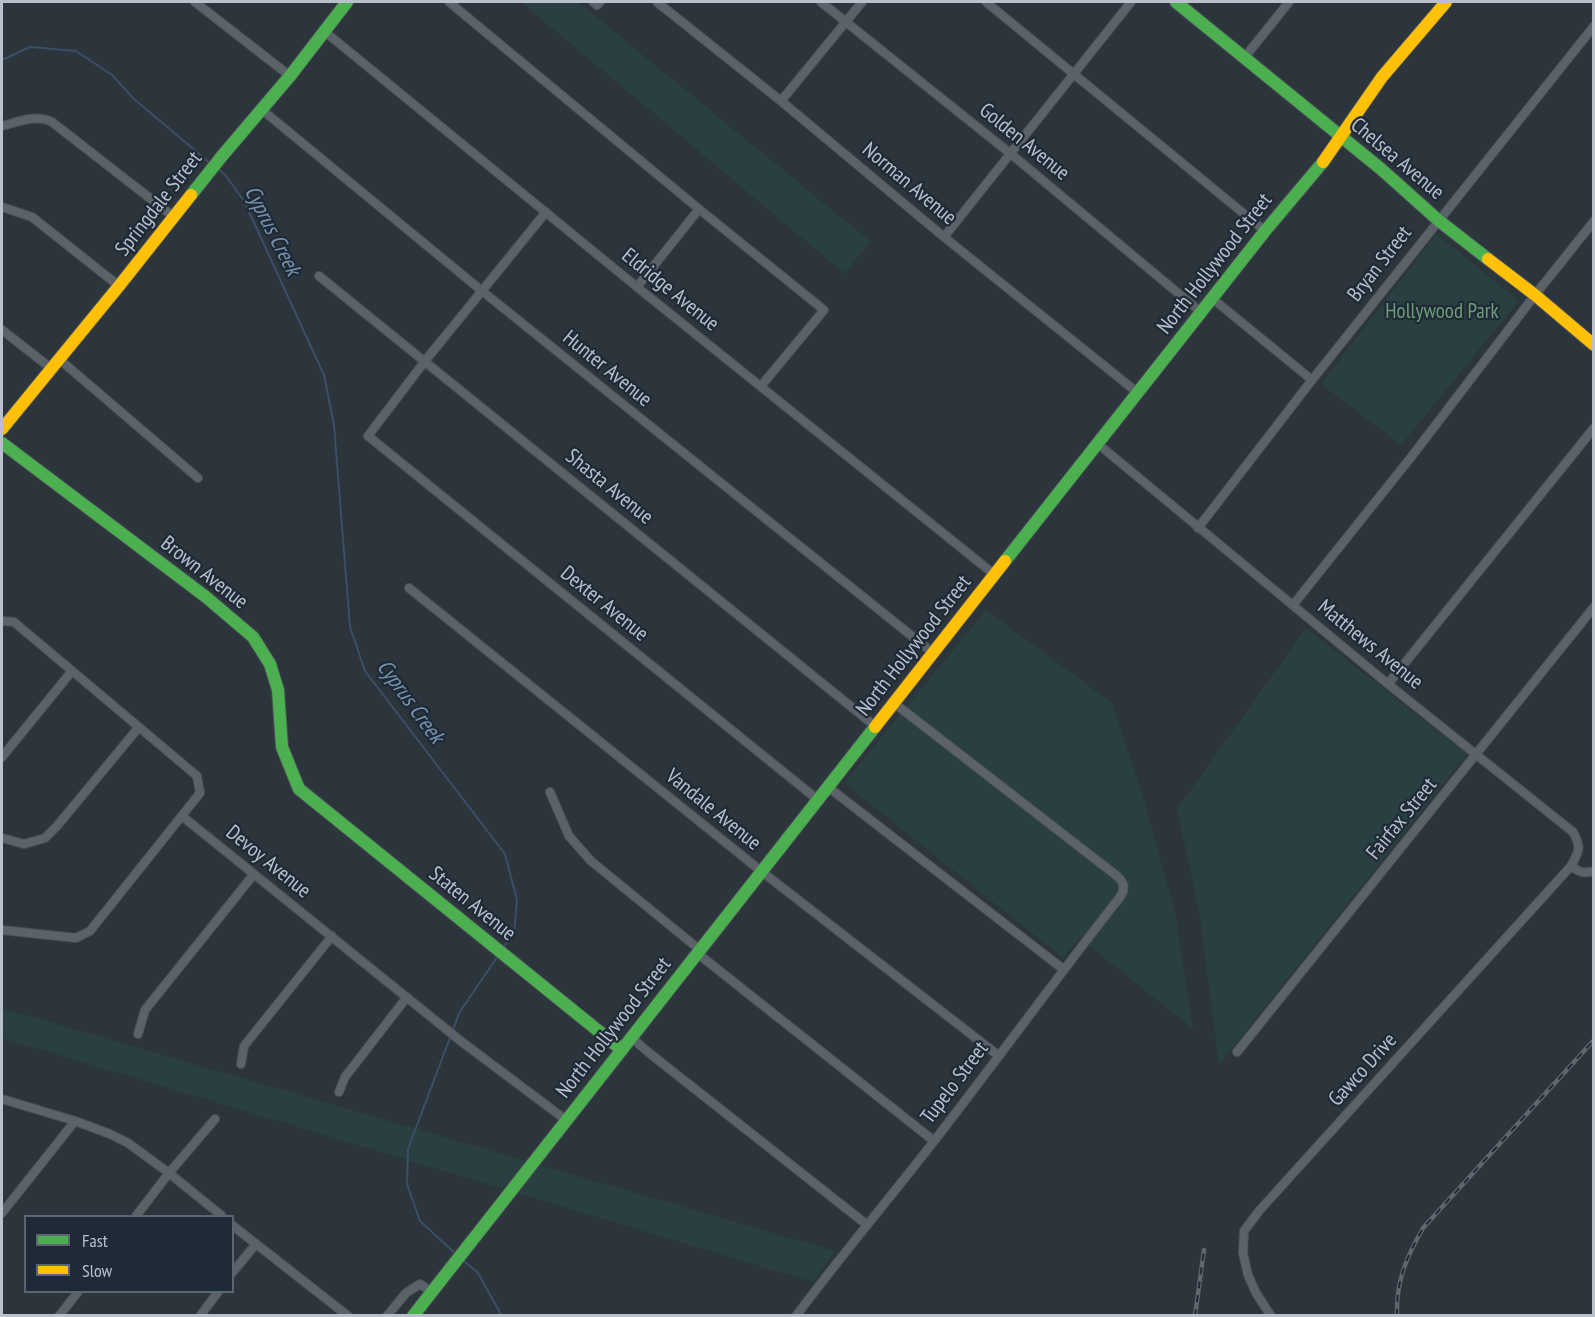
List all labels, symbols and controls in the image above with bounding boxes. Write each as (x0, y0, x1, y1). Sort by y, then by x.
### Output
street label: Golden Avenue (974, 98, 1074, 186)
street label: Chelsea Avenue (1345, 113, 1449, 205)
street label: Norman Avenue (857, 137, 961, 231)
street label: Springdale Street (110, 147, 208, 261)
water label: Cyprus Creek (238, 182, 306, 280)
street label: North Hollywood Street (1152, 189, 1278, 339)
street label: Bryan Street (1343, 221, 1417, 307)
street label: Eldridge Avenue (616, 243, 724, 337)
park label: Hollywood Park (1385, 299, 1499, 325)
street label: Hunter Avenue (557, 325, 657, 413)
street label: Shasta Avenue (560, 444, 658, 530)
street label: Brown Avenue (155, 531, 253, 615)
street label: Dexter Avenue (555, 561, 653, 647)
street label: North Hollywood Street (851, 571, 977, 721)
street label: Matthews Avenue (1312, 595, 1428, 695)
water label: Cyprus Creek (371, 655, 449, 749)
street label: Vandale Avenue (660, 764, 766, 856)
street label: Fairfax Street (1361, 773, 1443, 865)
street label: Devoy Avenue (221, 820, 315, 904)
street label: Staten Avenue (424, 861, 520, 947)
street label: North Hollywood Street (551, 953, 677, 1103)
street label: Gawco Drive (1324, 1028, 1402, 1112)
street label: Tupelo Street (916, 1037, 994, 1129)
legend (24, 1215, 234, 1293)
text: Fast (82, 1229, 108, 1252)
text: Slow (82, 1259, 112, 1282)

